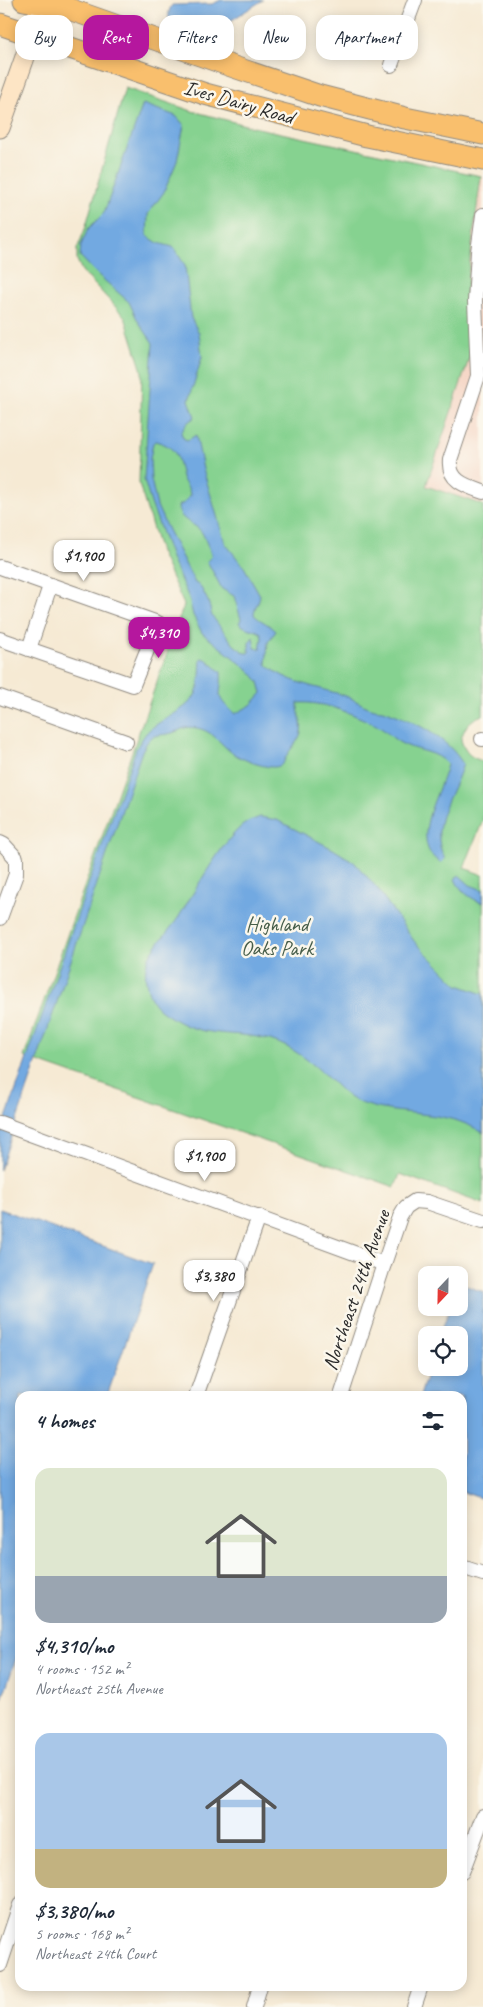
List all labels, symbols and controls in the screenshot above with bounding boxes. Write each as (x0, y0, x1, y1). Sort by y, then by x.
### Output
chip: Buy (15, 15, 73, 60)
chip: Rent (83, 15, 149, 60)
chip: Filters (159, 15, 234, 60)
chip: New (244, 15, 306, 60)
chip: Apartment (316, 15, 418, 60)
street label: Ives Dairy Road (181, 74, 300, 131)
pin: $1,900 (43, 540, 125, 582)
text: $1,900 (65, 546, 103, 566)
pin: $4,310 (118, 616, 200, 659)
text: $4,310 (139, 623, 179, 643)
park label: Highland Oaks Park (241, 911, 315, 961)
pin: $1,900 (164, 1140, 246, 1182)
text: $1,900 (186, 1146, 224, 1166)
street label: Northeast 24th Avenue (316, 1205, 396, 1373)
pin: $3,380 (173, 1260, 255, 1302)
text: $3,380 (194, 1266, 234, 1286)
north arrow (418, 1266, 468, 1316)
map controls (418, 1266, 468, 1376)
button: locate (418, 1326, 468, 1376)
icon: filters (419, 1407, 447, 1435)
text: 4 homes (35, 1408, 94, 1434)
icon: home (196, 1501, 286, 1591)
text: $4,310/mo (35, 1633, 113, 1659)
text: 4 rooms · 152 m² (35, 1659, 129, 1679)
text: Northeast 25th Avenue (35, 1679, 163, 1699)
icon: home (196, 1766, 286, 1856)
text: $3,380/mo (35, 1898, 113, 1924)
text: 5 rooms · 168 m² (35, 1924, 129, 1944)
text: Northeast 24th Court (35, 1944, 156, 1964)

